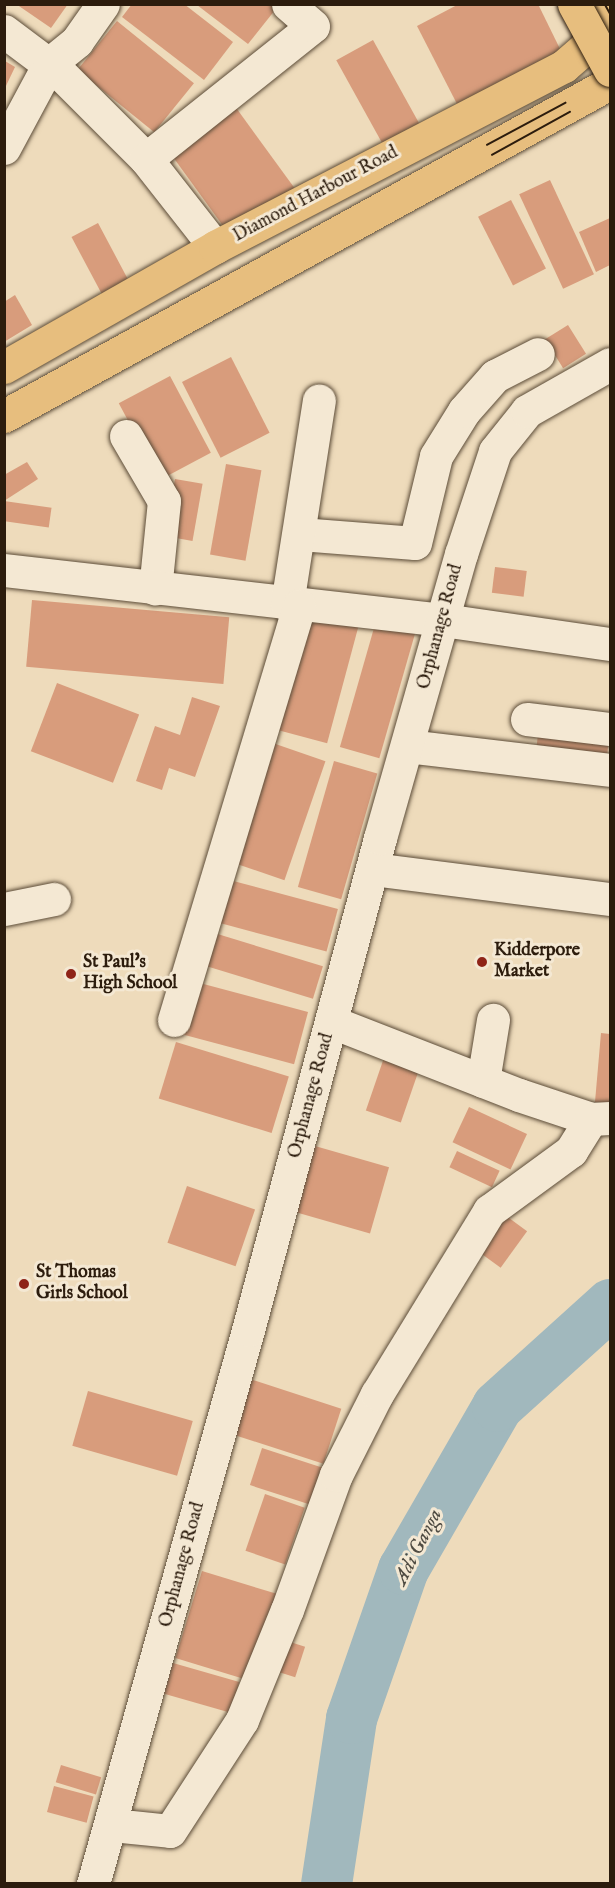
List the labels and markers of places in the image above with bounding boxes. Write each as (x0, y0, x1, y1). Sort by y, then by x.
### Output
place label: Kidderpore Market (494, 941, 580, 984)
place label: St Paul's High School (83, 953, 177, 996)
marker: Kidderpore Market (475, 955, 489, 969)
marker: St Paul's High School (64, 967, 78, 981)
place label: St Thomas Girls School (36, 1263, 128, 1306)
marker: St Thomas Girls School (17, 1277, 31, 1291)

